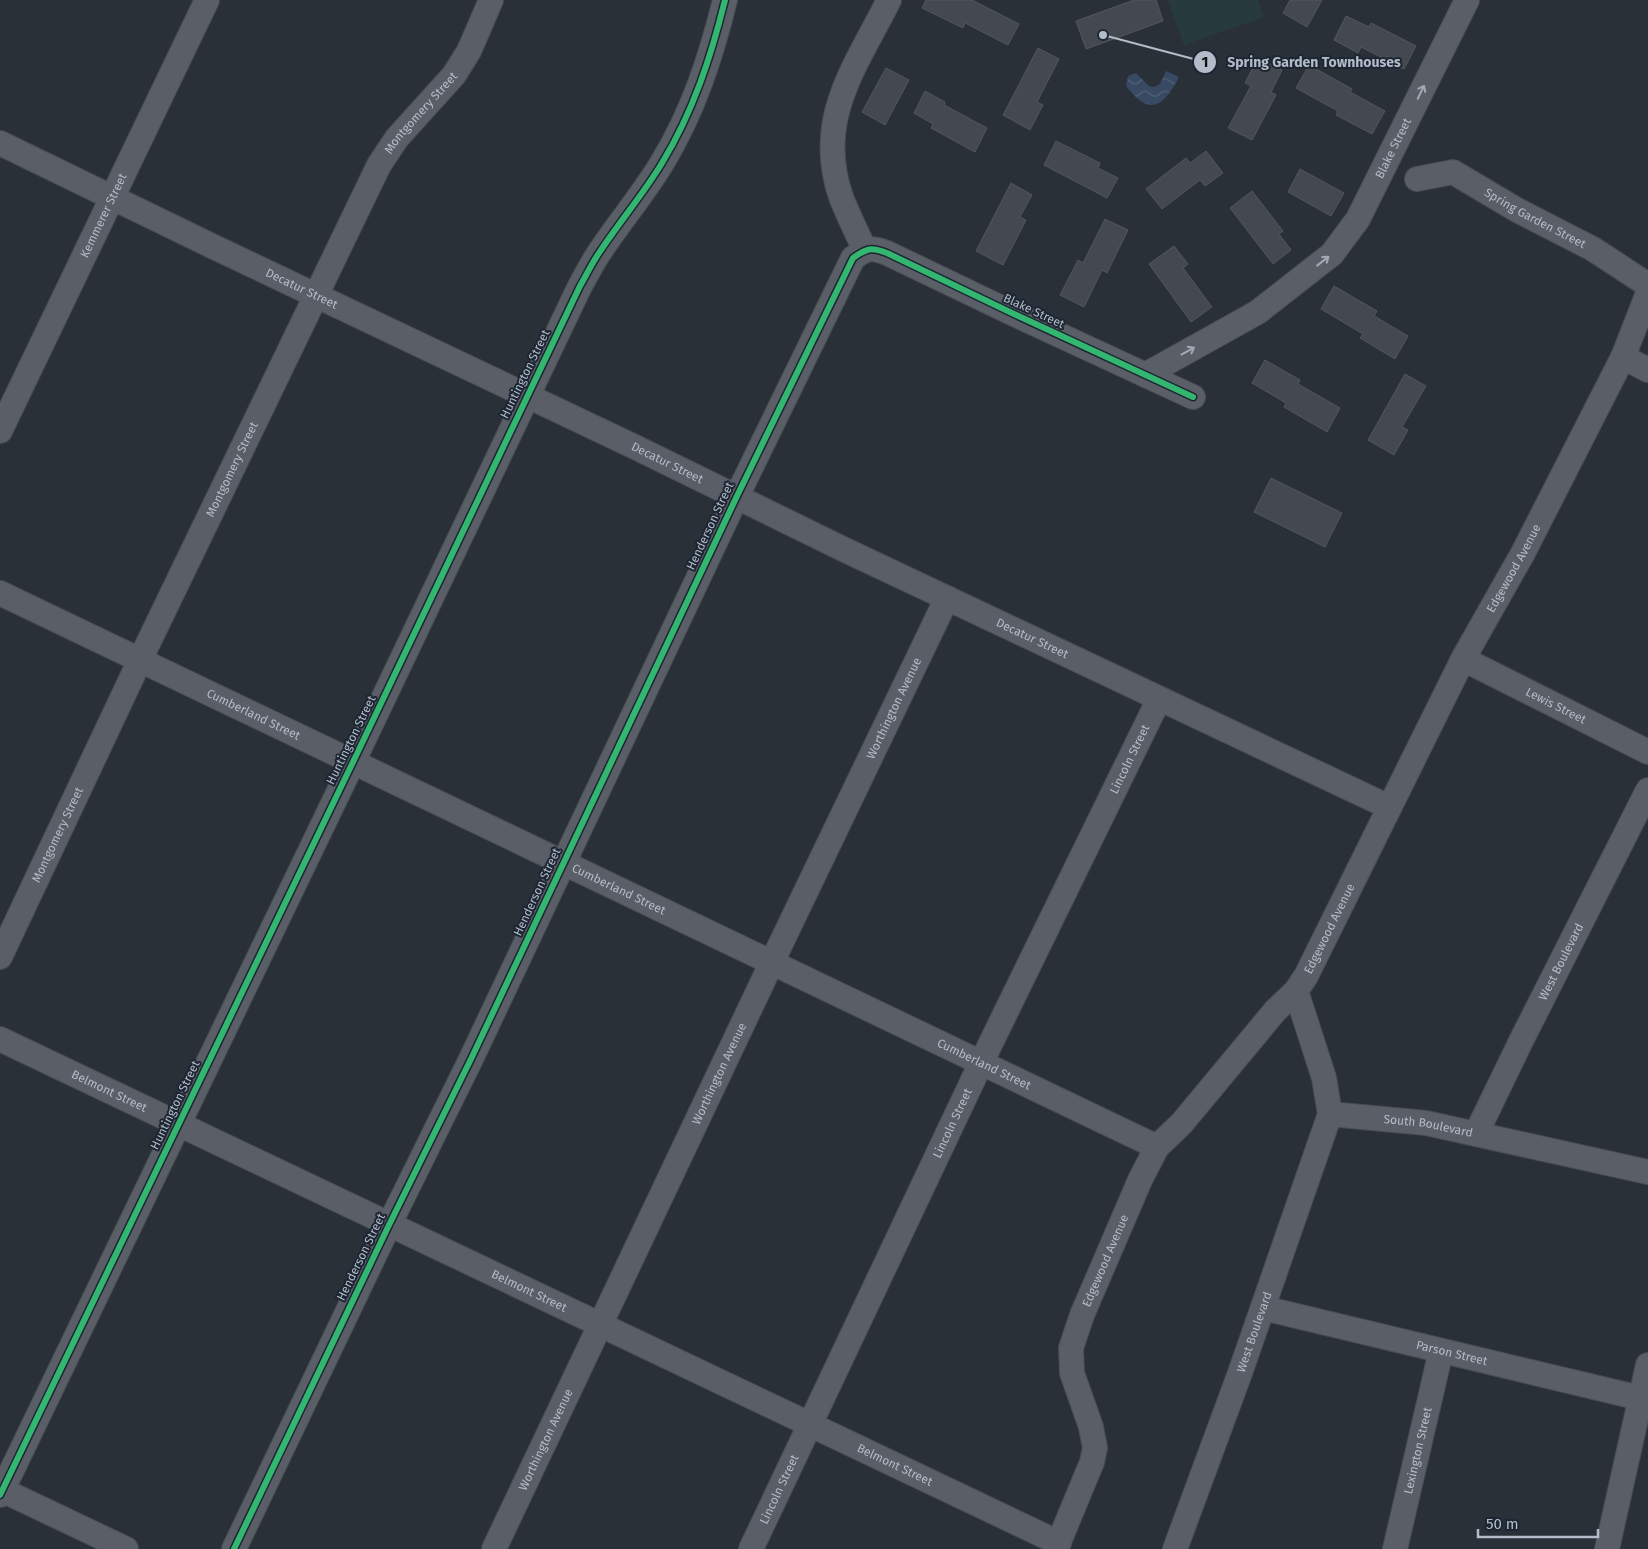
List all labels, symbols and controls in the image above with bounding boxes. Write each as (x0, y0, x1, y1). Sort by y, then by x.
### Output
callout: Spring Garden Townhouses (1193, 47, 1411, 76)
text: 1 (1202, 53, 1208, 71)
text: Spring Garden Townhouses (1227, 54, 1401, 71)
street label: Montgomery Street (382, 69, 461, 156)
one-way arrow (1417, 85, 1426, 100)
street label: Blake Street (1372, 115, 1414, 181)
street label: Kemmerer Street (77, 171, 130, 260)
street label: Spring Garden Street (1482, 185, 1589, 251)
one-way arrow (1316, 256, 1329, 267)
street label: Decatur Street (263, 266, 341, 312)
street label: Blake Street (1001, 291, 1067, 331)
street label: Huntington Street (497, 327, 553, 421)
one-way arrow (1180, 346, 1195, 356)
street label: Montgomery Street (203, 419, 261, 519)
street label: Decatur Street (629, 439, 706, 487)
street label: Henderson Street (684, 479, 737, 572)
street label: Edgewood Avenue (1484, 522, 1544, 615)
street label: Decatur Street (994, 615, 1071, 662)
street label: Worthington Avenue (864, 655, 924, 761)
street label: Lewis Street (1523, 685, 1589, 727)
street label: Cumberland Street (204, 686, 303, 743)
street label: Huntington Street (323, 693, 379, 787)
street label: Lincoln Street (1107, 722, 1153, 796)
street label: Montgomery Street (29, 784, 86, 885)
street label: Henderson Street (511, 845, 564, 938)
street label: Cumberland Street (570, 861, 668, 918)
street label: Edgewood Avenue (1301, 881, 1358, 976)
street label: West Boulevard (1536, 921, 1586, 1003)
street label: Worthington Avenue (689, 1021, 749, 1127)
street label: Cumberland Street (935, 1036, 1034, 1093)
street label: Huntington Street (147, 1058, 203, 1152)
street label: Belmont Street (69, 1067, 150, 1115)
street label: Lincoln Street (930, 1086, 975, 1160)
street label: South Boulevard (1383, 1112, 1474, 1140)
street label: Henderson Street (334, 1211, 388, 1303)
street label: Edgewood Avenue (1079, 1213, 1131, 1309)
street label: Belmont Street (489, 1267, 570, 1315)
street label: West Boulevard (1234, 1290, 1275, 1374)
street label: Parson Street (1415, 1338, 1489, 1368)
street label: Worthington Avenue (516, 1387, 576, 1493)
street label: Lexington Street (1401, 1405, 1435, 1495)
street label: Belmont Street (855, 1441, 935, 1489)
street label: Lincoln Street (757, 1452, 802, 1526)
scale bar (1478, 1506, 1598, 1538)
text: 50 m (1486, 1515, 1519, 1533)

